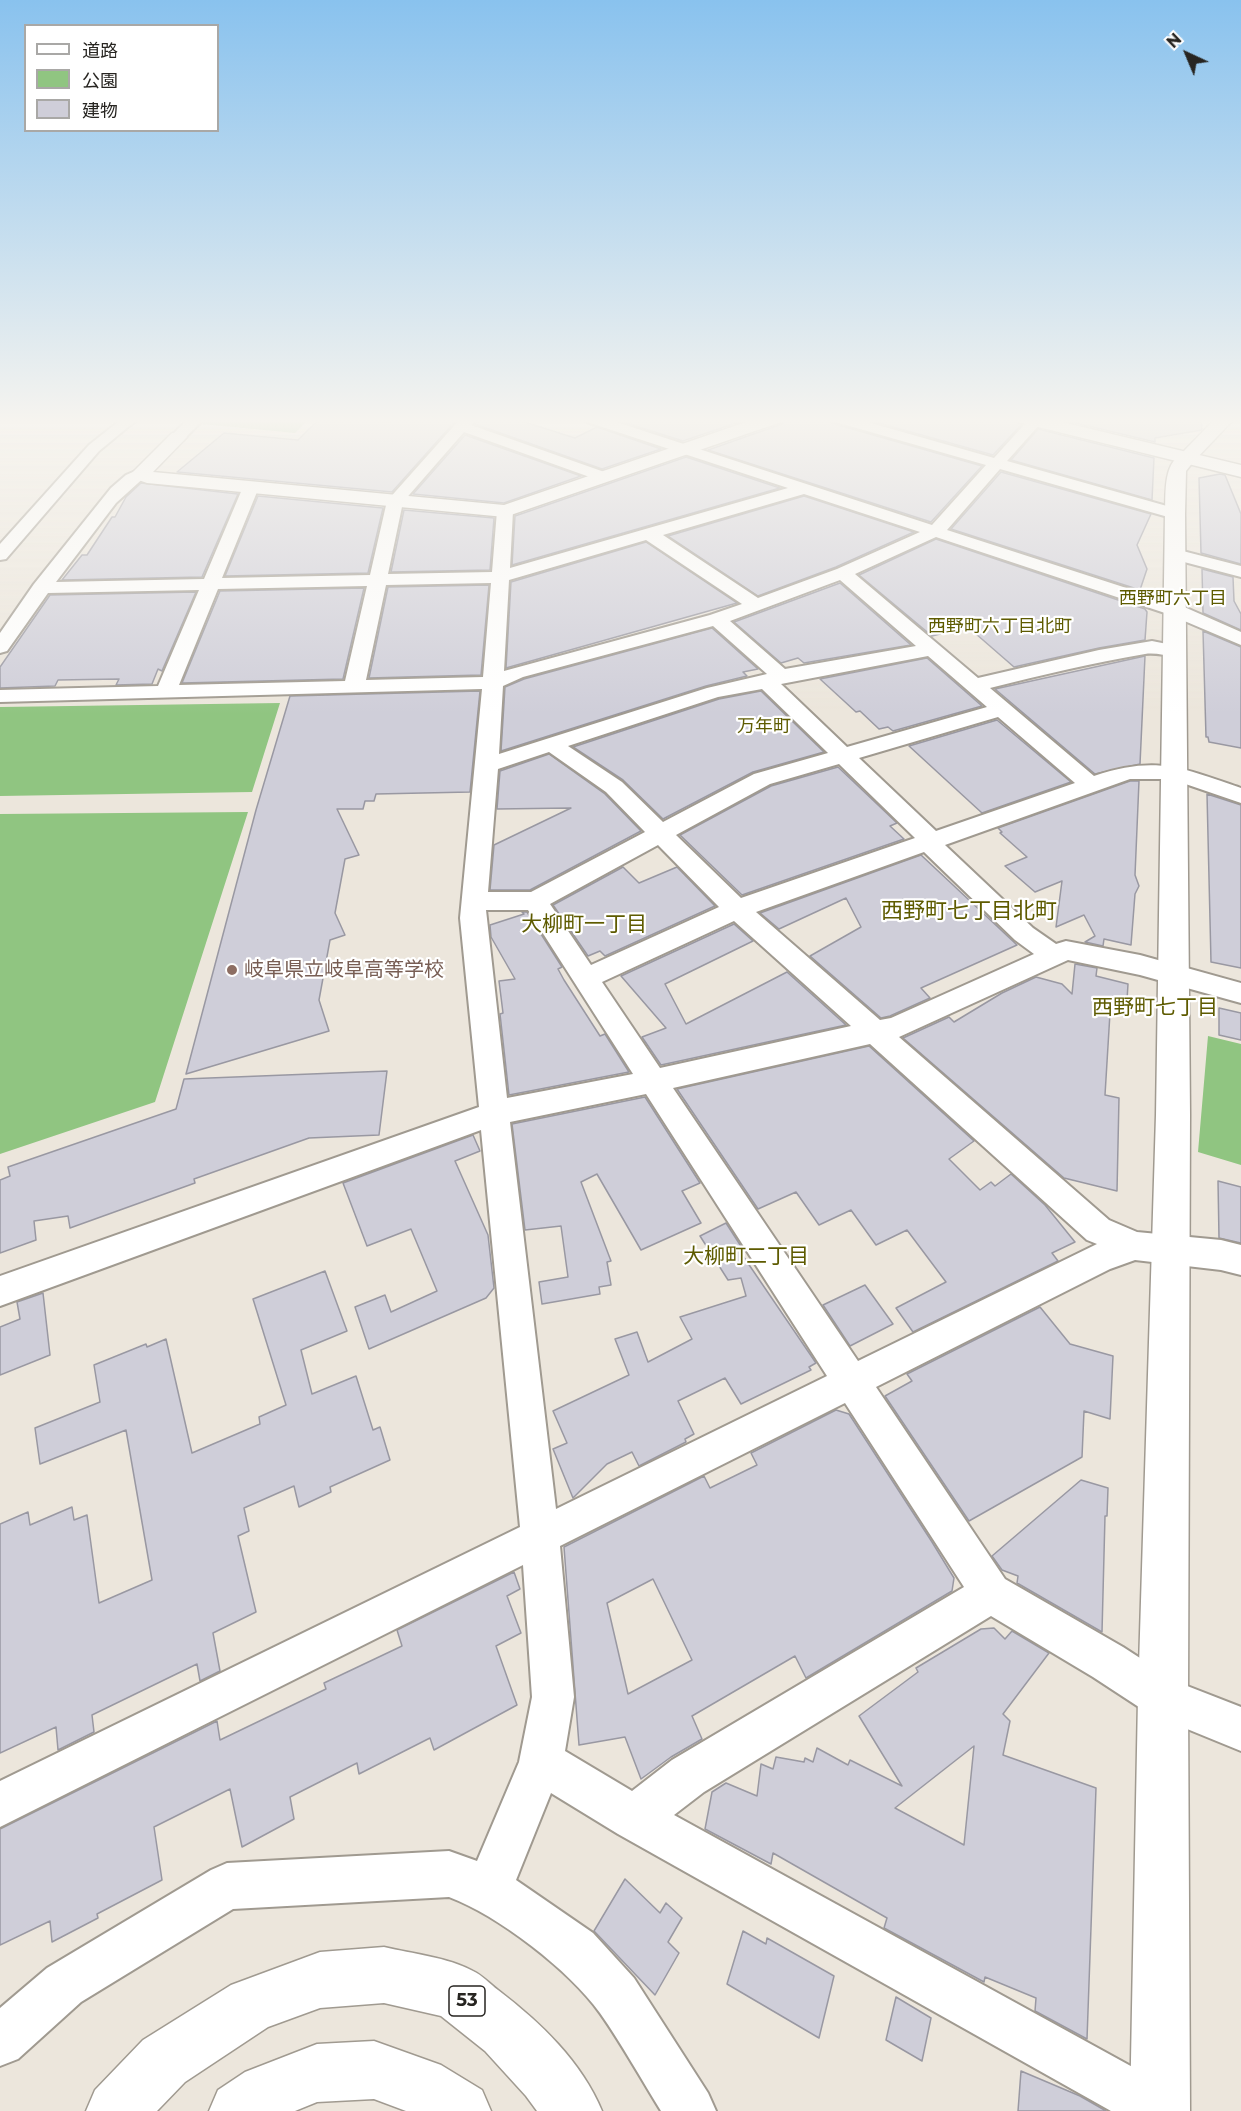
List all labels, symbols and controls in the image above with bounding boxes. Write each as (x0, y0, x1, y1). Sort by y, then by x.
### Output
legend (24, 24, 219, 132)
north arrow (1157, 24, 1217, 84)
text: N (1163, 29, 1185, 52)
text: 道路 (82, 40, 118, 62)
text: 公園 (82, 70, 118, 92)
text: 建物 (82, 100, 118, 122)
district label: 西野町六丁目 (1119, 588, 1227, 610)
district label: 西野町六丁目北町 (928, 616, 1072, 638)
district label: 万年町 (737, 716, 791, 738)
district label: 西野町七丁目北町 (881, 899, 1057, 925)
district label: 大柳町一丁目 (521, 912, 647, 938)
place label: 岐阜県立岐阜高等学校 (244, 958, 444, 982)
marker: 岐阜県立岐阜高等学校 (225, 963, 239, 977)
district label: 西野町七丁目 (1092, 995, 1218, 1021)
district label: 大柳町二丁目 (683, 1244, 809, 1270)
road number: 53 (449, 1986, 485, 2016)

